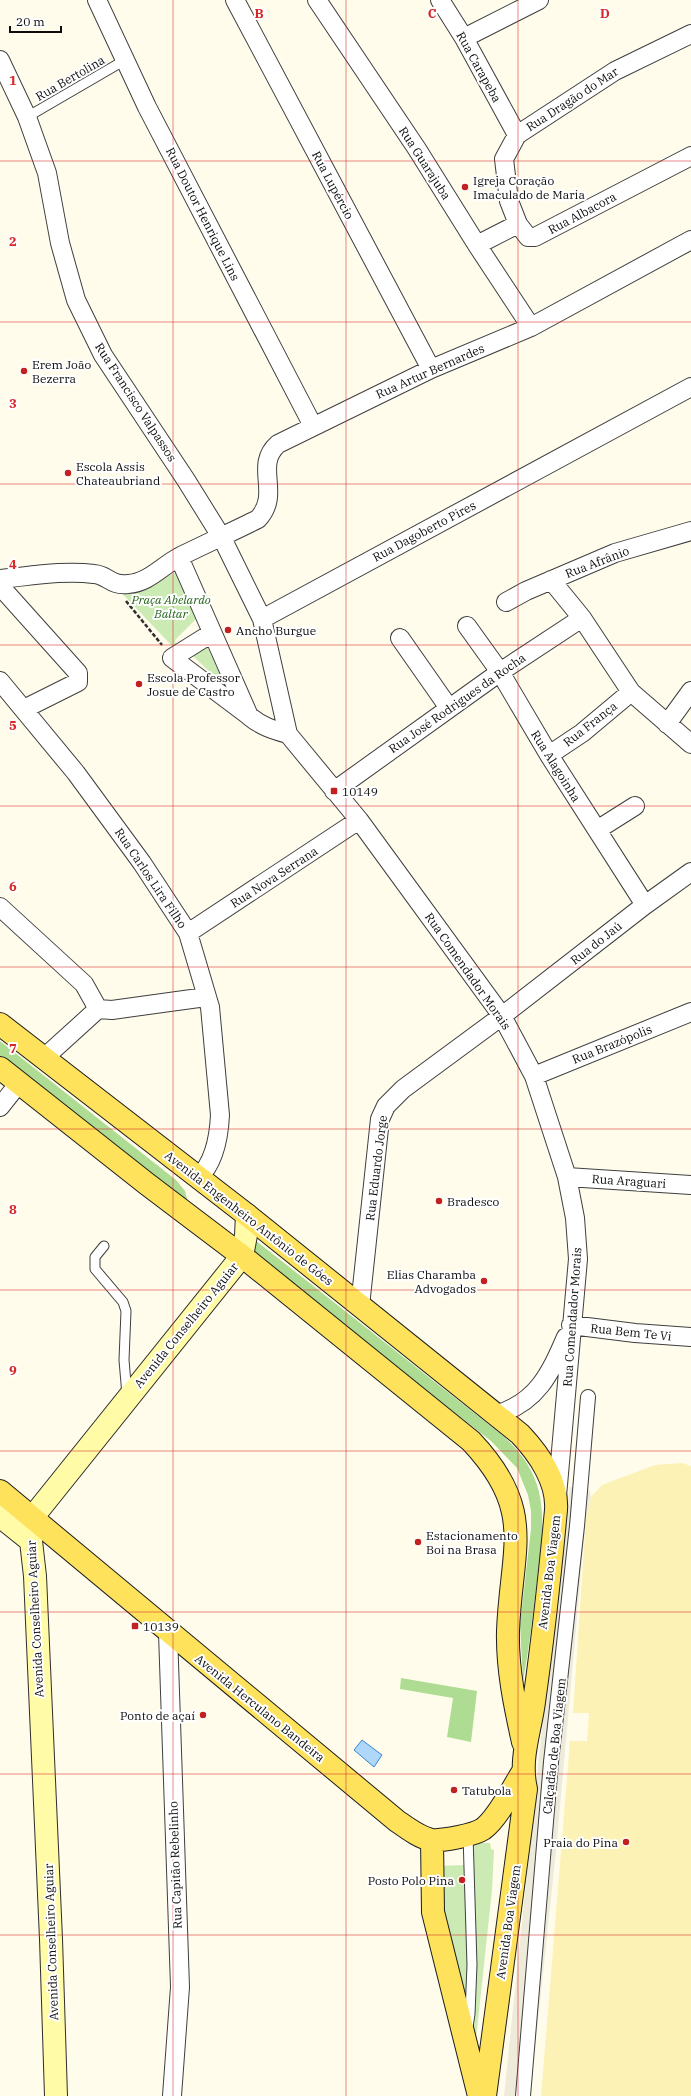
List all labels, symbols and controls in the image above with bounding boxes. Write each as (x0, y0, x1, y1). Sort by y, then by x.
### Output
text: B (254, 5, 264, 22)
text: C (428, 5, 437, 22)
text: D (600, 5, 610, 22)
scale bar (10, 8, 61, 34)
text: 20 m (16, 14, 45, 29)
street label: Rua Carapeba (453, 29, 505, 105)
street label: Rua Bertolina (33, 52, 108, 104)
street label: Rua Dragão do Mar (523, 63, 621, 134)
text: 1 (9, 72, 17, 89)
street label: Rua Guarajuba (396, 124, 454, 203)
street label: Rua Doutor Henrique Lins (163, 145, 243, 283)
street label: Rua Lupércio (309, 148, 357, 222)
place label: Igreja Coração Imaculado de Maria (473, 173, 585, 202)
marker: Igreja Coração Imaculado de Maria (460, 182, 470, 192)
street label: Rua Albacora (545, 189, 619, 237)
text: 2 (9, 233, 17, 250)
street label: Rua Francisco Valpassos (92, 340, 180, 464)
street label: Rua Artur Bernardes (373, 340, 487, 402)
place label: Erem João Bezerra (32, 357, 91, 386)
marker: Erem João Bezerra (19, 366, 29, 376)
text: 3 (9, 395, 17, 412)
place label: Escola Assis Chateaubriand (76, 459, 160, 488)
marker: Escola Assis Chateaubriand (63, 468, 73, 478)
street label: Rua Dagoberto Pires (370, 497, 478, 565)
street label: Rua Afrânio (563, 543, 631, 581)
text: 4 (9, 556, 17, 573)
park label: Praça Abelardo Baltar (130, 592, 211, 621)
place label: Ancho Burgue (236, 623, 316, 638)
marker: Ancho Burgue (223, 625, 233, 635)
street label: Rua José Rodrigues da Rocha (386, 650, 529, 756)
place label: Escola Professor Josue de Castro (147, 670, 241, 699)
marker: Escola Professor Josue de Castro (134, 679, 144, 689)
street label: Rua França (560, 698, 620, 750)
text: 5 (9, 717, 17, 734)
street label: Rua Alagoinha (528, 727, 584, 805)
place label: 10149 (342, 784, 378, 799)
marker: 10149 (329, 786, 339, 796)
street label: Rua Carlos Lira Filho (112, 825, 190, 931)
street label: Rua Nova Serrana (227, 843, 321, 911)
text: 6 (9, 878, 17, 895)
street label: Rua Comendador Morais (422, 910, 514, 1033)
street label: Rua do Jaú (567, 918, 625, 968)
street label: Rua Brazópolis (570, 1021, 654, 1067)
text: 7 (9, 1040, 17, 1057)
street label: Rua Eduardo Jorge (362, 1114, 390, 1222)
street label: Avenida Engenheiro Antônio de Góes (162, 1148, 336, 1288)
street label: Rua Araguari (591, 1171, 667, 1191)
place label: Bradesco (447, 1194, 500, 1209)
marker: Bradesco (434, 1196, 444, 1206)
text: 8 (9, 1201, 17, 1218)
street label: Rua Comendador Morais (560, 1247, 584, 1387)
street label: Avenida Conselheiro Aguiar (131, 1259, 242, 1391)
place label: Elias Charamba Advogados (387, 1267, 476, 1296)
marker: Elias Charamba Advogados (479, 1276, 489, 1286)
street label: Rua Bem Te Vi (590, 1320, 673, 1344)
text: 9 (9, 1362, 17, 1379)
street label: Avenida Boa Viagem (535, 1513, 564, 1630)
place label: Estacionamento Boi na Brasa (426, 1528, 518, 1557)
marker: Estacionamento Boi na Brasa (413, 1537, 423, 1547)
street label: Avenida Conselheiro Aguiar (23, 1539, 47, 1698)
place label: 10139 (143, 1619, 179, 1634)
marker: 10139 (130, 1621, 140, 1631)
street label: Avenida Herculano Bandeira (192, 1651, 328, 1765)
street label: Calçadão de Boa Viagem (539, 1677, 569, 1815)
place label: Ponto de açaí (120, 1708, 195, 1723)
marker: Ponto de açaí (198, 1710, 208, 1720)
place label: Tatubola (462, 1783, 512, 1798)
marker: Tatubola (449, 1785, 459, 1795)
street label: Rua Capitão Rebelinho (165, 1801, 185, 1929)
place label: Praia do Pina (543, 1835, 618, 1850)
marker: Praia do Pina (621, 1837, 631, 1847)
street label: Avenida Conselheiro Aguiar (41, 1863, 61, 2021)
street label: Avenida Boa Viagem (493, 1863, 524, 1980)
place label: Posto Polo Pina (368, 1873, 454, 1888)
marker: Posto Polo Pina (457, 1875, 467, 1885)

